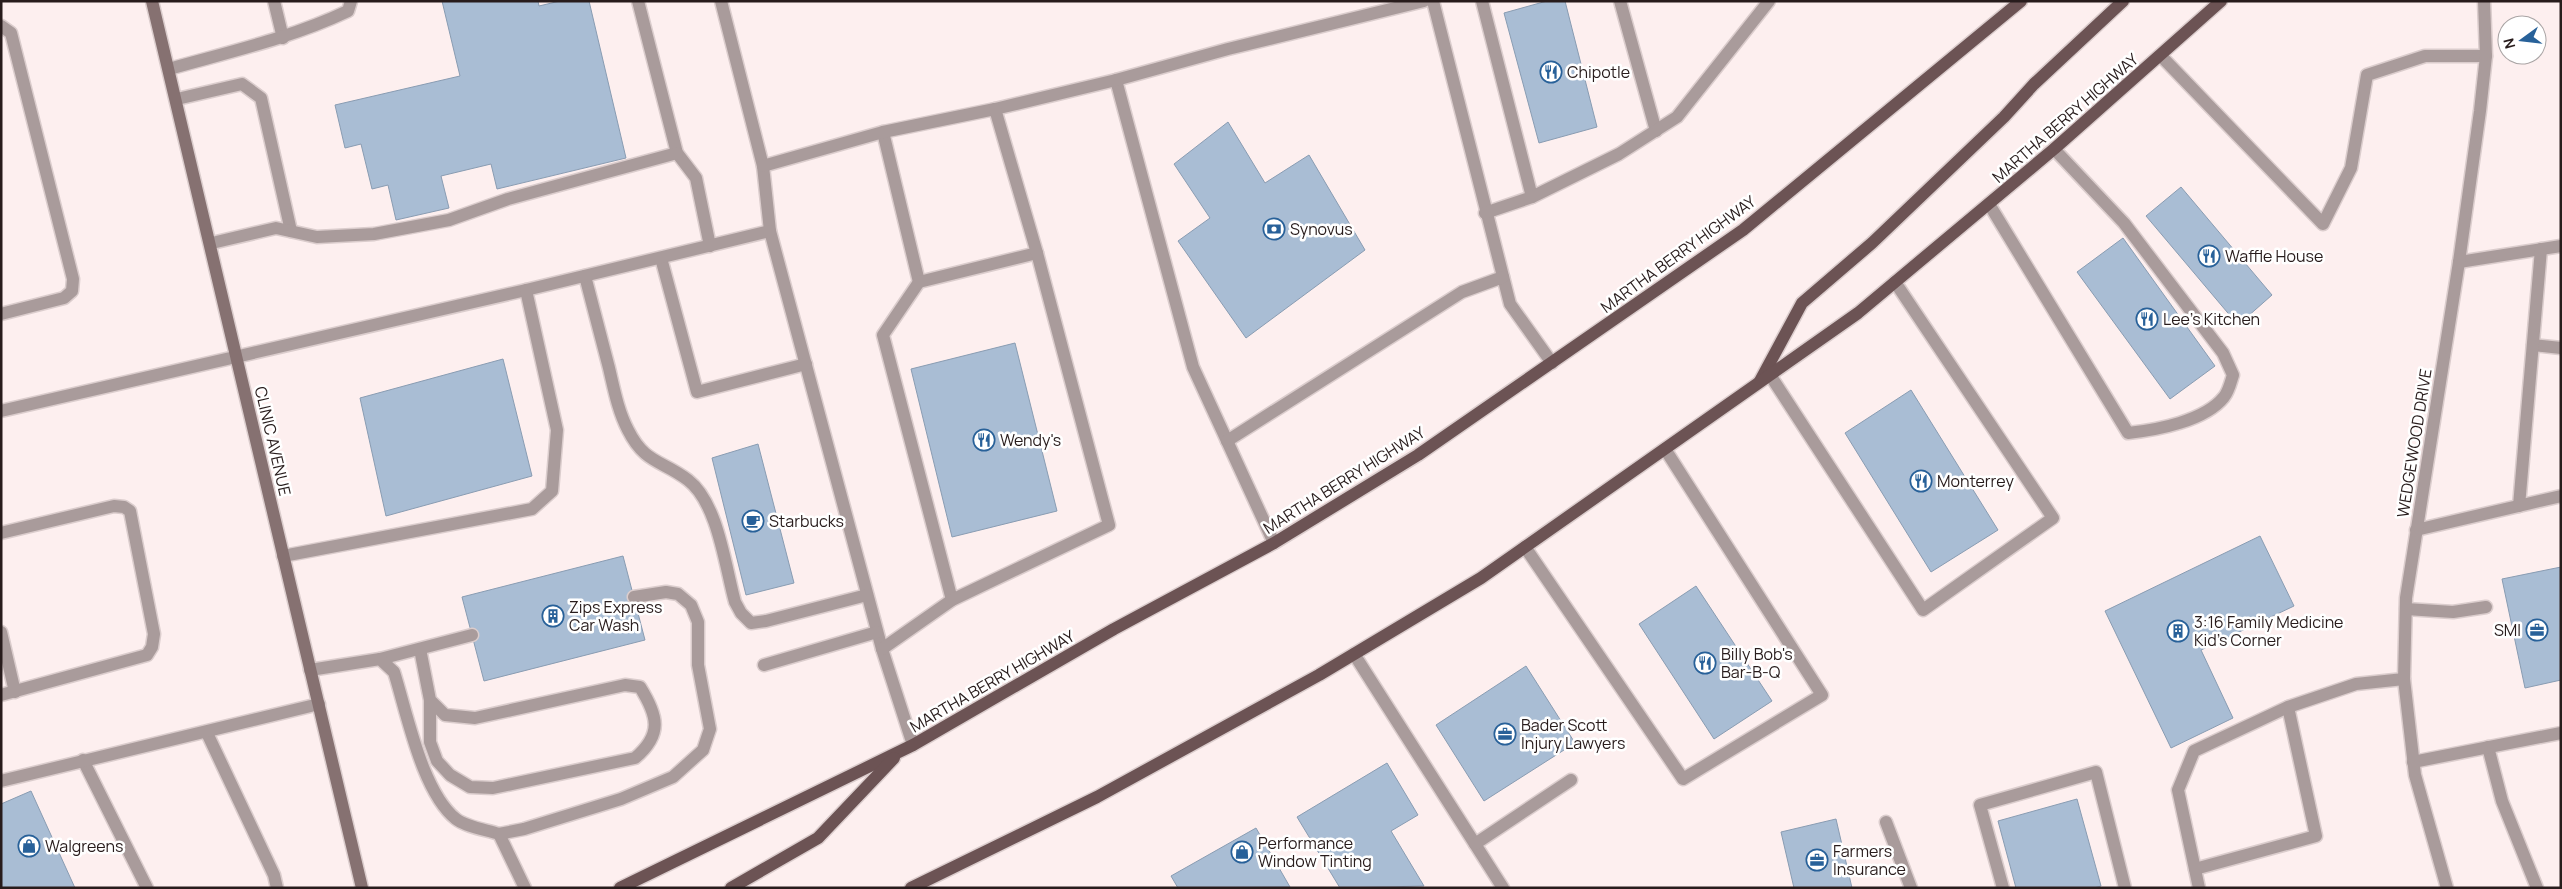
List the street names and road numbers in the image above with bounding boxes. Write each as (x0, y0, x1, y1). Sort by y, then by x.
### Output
street label: MARTHA BERRY HIGHWAY (1987, 48, 2143, 188)
street label: MARTHA BERRY HIGHWAY (1596, 190, 1760, 318)
street label: WEDGEWOOD DRIVE (2391, 367, 2437, 519)
street label: CLINIC AVENUE (250, 384, 296, 498)
street label: MARTHA BERRY HIGHWAY (1259, 421, 1429, 539)
street label: MARTHA BERRY HIGHWAY (906, 625, 1078, 737)

